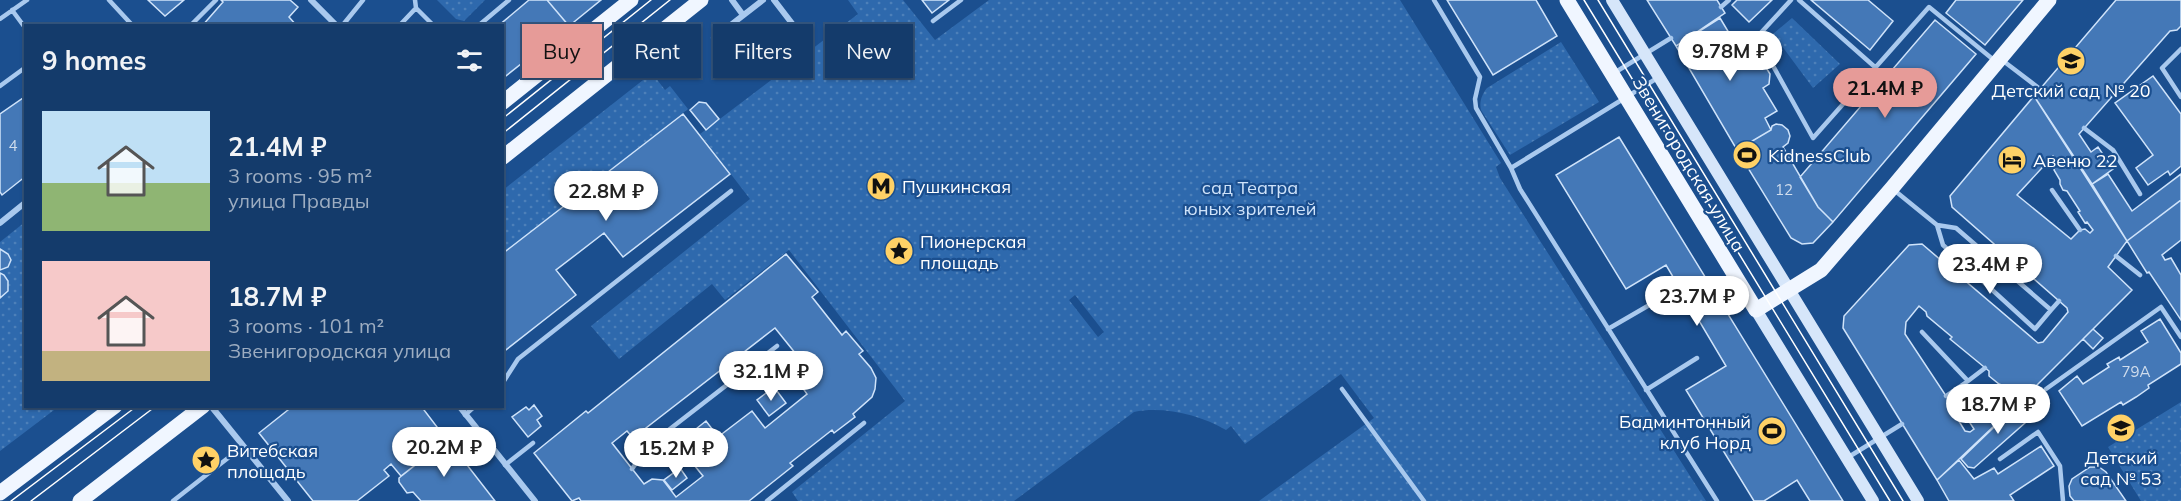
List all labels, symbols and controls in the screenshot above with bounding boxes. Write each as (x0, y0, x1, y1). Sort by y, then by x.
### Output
chip: Buy (522, 24, 602, 78)
chip: Rent (614, 24, 701, 78)
chip: Filters (713, 24, 813, 78)
chip: New (825, 24, 913, 78)
pin: 9.78M ₽ (1675, 31, 1785, 82)
text: 9.78M ₽ (1692, 38, 1768, 63)
text: 9 homes (42, 44, 146, 77)
icon: filters (453, 44, 486, 77)
school or university icon: Детский сад № 20 (2055, 45, 2087, 77)
pin: 21.4M ₽ (1830, 68, 1940, 119)
street label: Звенигородская улица (1627, 72, 1751, 256)
text: 21.4M ₽ (1847, 75, 1923, 100)
place label: Детский сад № 20 (1991, 79, 2151, 102)
text: 21.4M ₽ (228, 130, 327, 163)
icon: home (90, 135, 162, 207)
house number: 4 (8, 136, 18, 155)
sports icon: KidnessClub (1731, 139, 1763, 171)
place label: KidnessClub (1768, 144, 1870, 167)
hotel icon: Авеню 22 (1996, 144, 2028, 176)
place label: Авеню 22 (2033, 149, 2117, 172)
text: 3 rooms · 95 m² (228, 163, 372, 188)
metro station icon: Пушкинская (865, 170, 897, 202)
pin: 22.8M ₽ (551, 171, 661, 222)
place label: Пушкинская (902, 175, 1011, 198)
park label: сад Театра юных зрителей (1183, 176, 1317, 220)
text: 22.8M ₽ (568, 178, 644, 203)
house number: 12 (1775, 180, 1793, 199)
text: улица Правды (228, 188, 370, 213)
place label: Пионерская площадь (920, 230, 1026, 274)
place icon: Пионерская площадь (883, 235, 915, 267)
pin: 23.4M ₽ (1935, 244, 2045, 295)
text: 23.4M ₽ (1952, 251, 2028, 276)
pin: 23.7M ₽ (1642, 276, 1752, 327)
text: 18.7M ₽ (228, 280, 327, 313)
text: 23.7M ₽ (1659, 283, 1735, 308)
icon: home (90, 285, 162, 357)
text: 3 rooms · 101 m² (228, 313, 384, 338)
text: Звенигородская улица (228, 338, 451, 363)
pin: 32.1M ₽ (716, 351, 826, 402)
text: 32.1M ₽ (733, 358, 809, 383)
house number: 79А (2121, 362, 2151, 381)
pin: 18.7M ₽ (1943, 384, 2053, 435)
text: 18.7M ₽ (1960, 391, 2036, 416)
place label: Бадминтонный клуб Норд (1619, 410, 1751, 454)
school or university icon: Детский сад № 53 (2105, 412, 2137, 444)
sports icon: Бадминтонный клуб Норд (1756, 415, 1788, 447)
pin: 20.2M ₽ (389, 427, 499, 478)
pin: 15.2M ₽ (621, 428, 731, 479)
text: 20.2M ₽ (406, 434, 482, 459)
text: 15.2M ₽ (638, 435, 714, 460)
place label: Витебская площадь (227, 439, 318, 483)
place icon: Витебская площадь (190, 444, 222, 476)
place label: Детский сад № 53 (2080, 446, 2162, 490)

